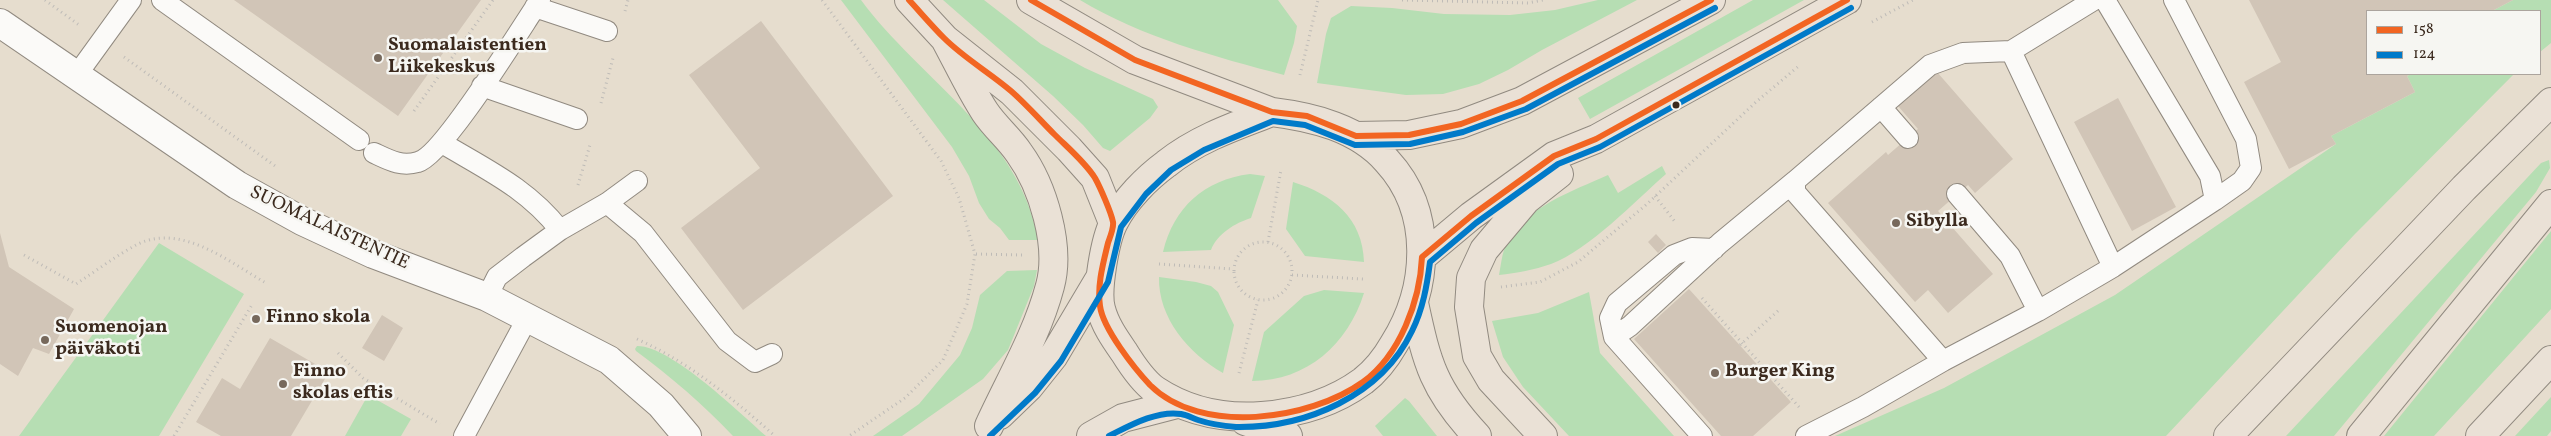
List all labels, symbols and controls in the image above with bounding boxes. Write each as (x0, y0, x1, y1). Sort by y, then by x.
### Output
legend (2366, 10, 2541, 75)
text: 158 (2413, 19, 2434, 40)
place label: Suomalaistentien Liikekeskus (388, 36, 547, 80)
text: 124 (2413, 44, 2435, 65)
marker: Suomalaistentien Liikekeskus (372, 52, 384, 64)
unlabelled marker (1671, 100, 1681, 110)
street label: SUOMALAISTENTIE (245, 182, 413, 276)
place label: Sibylla (1906, 212, 1968, 234)
marker: Sibylla (1890, 217, 1902, 229)
place label: Finno skola (266, 308, 370, 330)
marker: Finno skola (250, 313, 262, 325)
place label: Suomenojan päiväkoti (55, 318, 168, 362)
marker: Suomenojan päiväkoti (39, 334, 51, 346)
place label: Finno skolas eftis (293, 362, 393, 406)
place label: Burger King (1725, 362, 1835, 384)
marker: Burger King (1709, 367, 1721, 379)
marker: Finno skolas eftis (277, 378, 289, 390)

